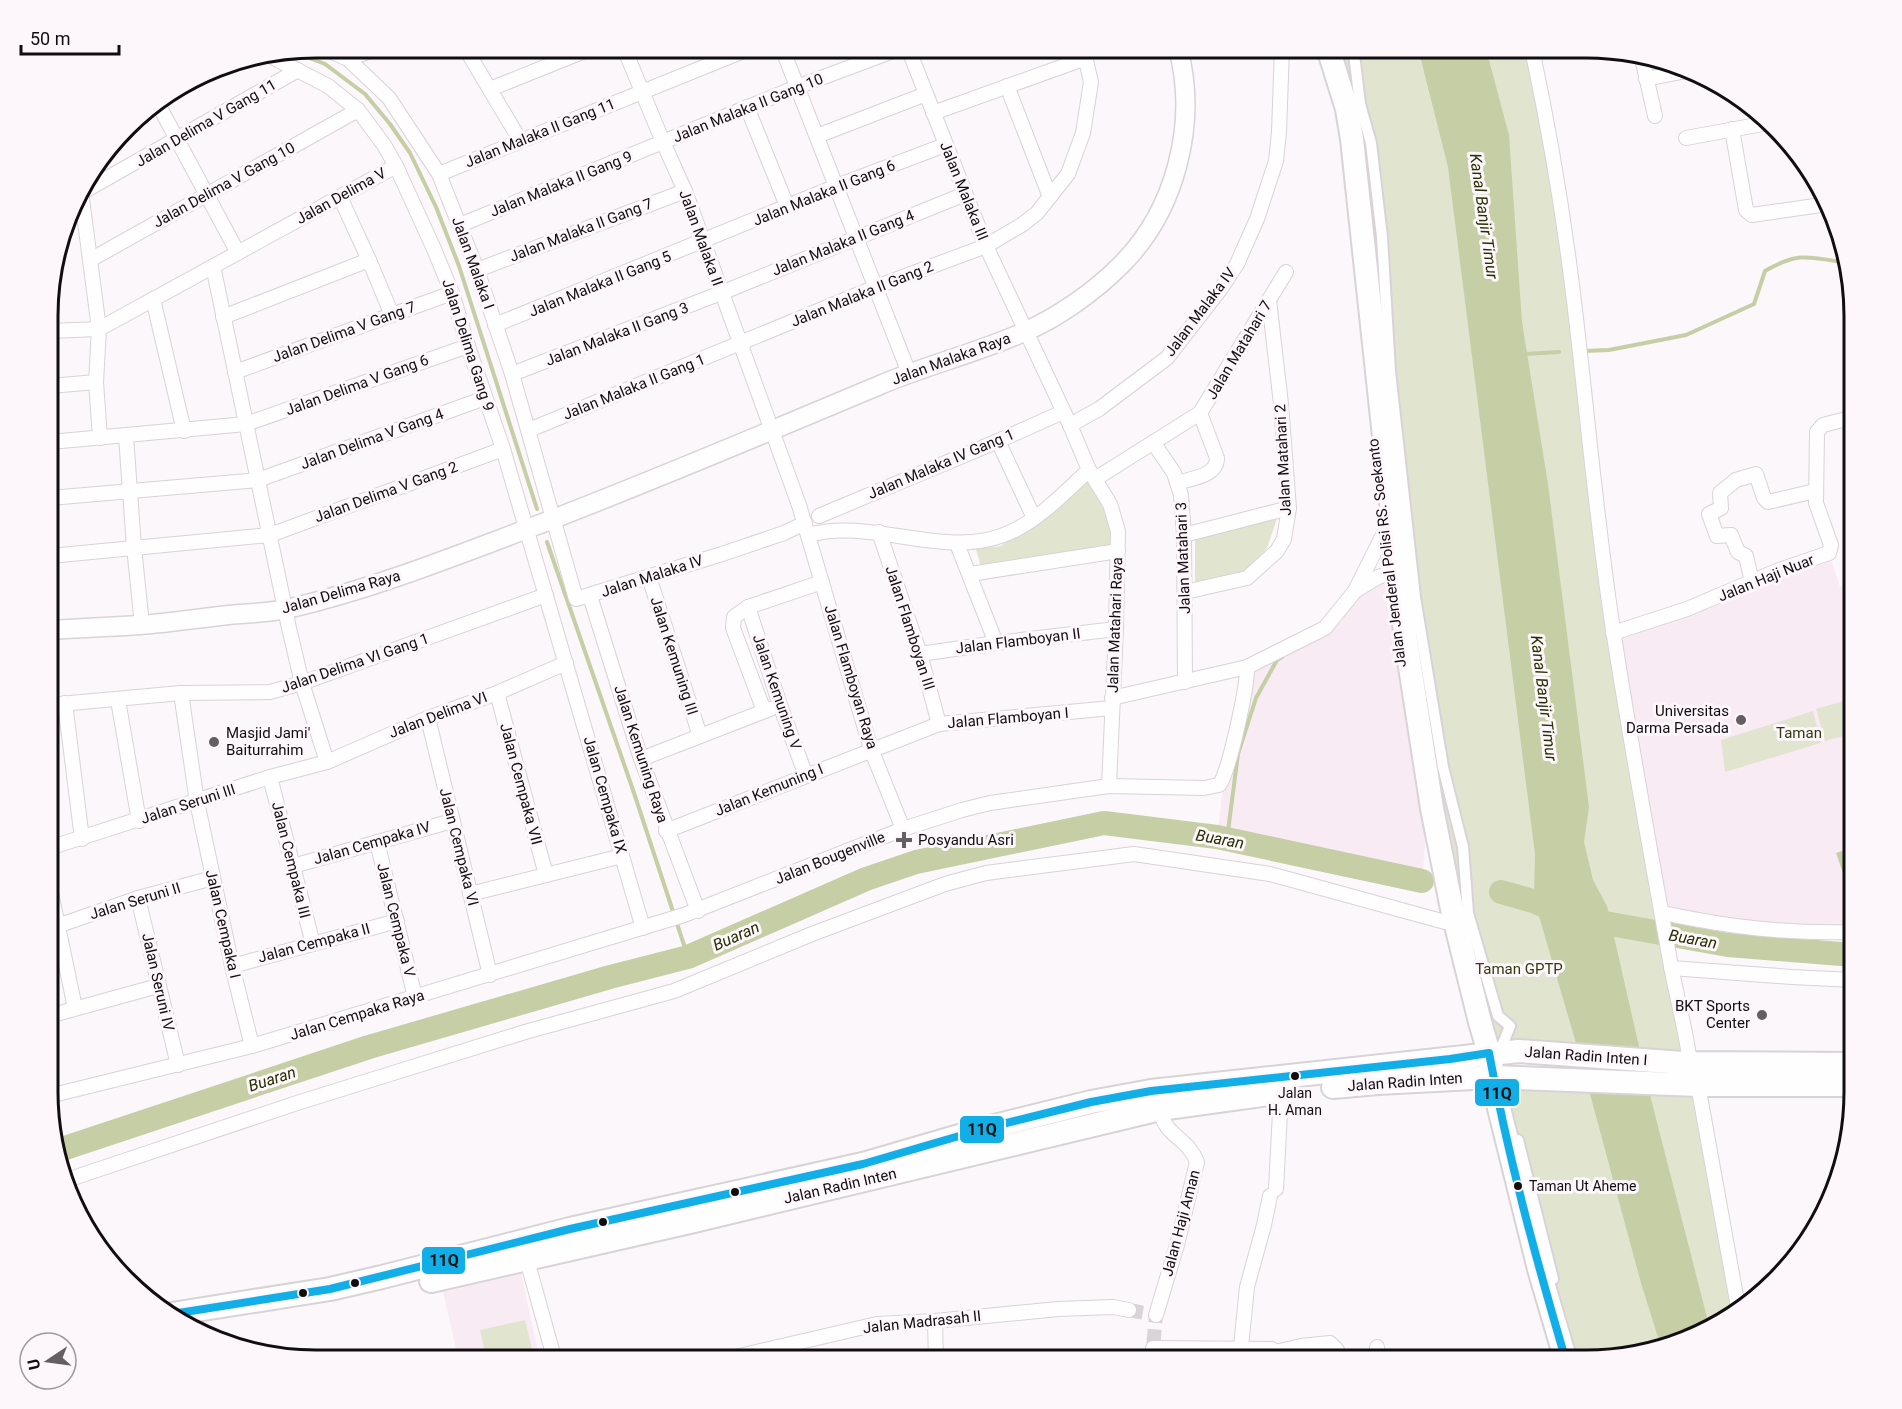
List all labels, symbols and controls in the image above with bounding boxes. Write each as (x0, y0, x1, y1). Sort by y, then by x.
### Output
scale bar (21, 18, 118, 56)
text: 50 m (30, 28, 70, 49)
street label: Jalan Malaka II Gang 10 (670, 70, 826, 146)
street label: Jalan Delima V Gang 11 (133, 75, 279, 171)
street label: Jalan Malaka II Gang 11 (462, 95, 618, 171)
street label: Jalan Delima V Gang 10 (150, 139, 298, 231)
street label: Jalan Malaka III (936, 139, 992, 243)
street label: Jalan Malaka II Gang 9 (487, 147, 635, 221)
water label: Kanal Banjir Timur (1466, 152, 1502, 281)
street label: Jalan Malaka II Gang 6 (750, 156, 898, 230)
street label: Jalan Delima V (293, 164, 389, 228)
street label: Jalan Malaka II (675, 187, 727, 289)
street label: Jalan Malaka II Gang 7 (507, 194, 655, 266)
street label: Jalan Malaka II Gang 4 (769, 206, 917, 280)
street label: Jalan Malaka I (448, 214, 498, 312)
street label: Jalan Malaka II Gang 5 (526, 247, 674, 321)
street label: Jalan Malaka II Gang 2 (788, 257, 936, 331)
street label: Jalan Malaka IV (1161, 264, 1239, 360)
street label: Jalan Delima Gang 9 (438, 277, 498, 413)
street label: Jalan Matahari 7 (1202, 297, 1276, 403)
street label: Jalan Delima V Gang 7 (270, 298, 418, 366)
street label: Jalan Malaka II Gang 3 (543, 298, 691, 370)
street label: Jalan Malaka Raya (889, 329, 1013, 389)
street label: Jalan Malaka II Gang 1 (560, 350, 708, 424)
street label: Jalan Delima V Gang 6 (283, 351, 431, 419)
street label: Jalan Matahari 2 (1271, 404, 1295, 516)
street label: Jalan Delima V Gang 4 (298, 405, 446, 473)
street label: Jalan Malaka IV Gang 1 (865, 425, 1017, 503)
street label: Jalan Jenderal Polisi RS. Soekanto (1364, 438, 1410, 668)
street label: Jalan Delima V Gang 2 (312, 458, 460, 526)
street label: Jalan Matahari 3 (1172, 502, 1194, 614)
street label: Jalan Haji Nuar (1715, 550, 1817, 606)
street label: Jalan Malaka IV (599, 551, 706, 601)
street label: Jalan Matahari Raya (1104, 557, 1126, 693)
street label: Jalan Flamboyan III (881, 564, 939, 692)
street label: Jalan Delima Raya (279, 566, 403, 618)
street label: Jalan Kemuning III (646, 595, 702, 717)
street label: Jalan Flamboyan Raya (820, 603, 882, 751)
street label: Jalan Flamboyan II (955, 624, 1081, 658)
street label: Jalan Delima VI Gang 1 (279, 629, 431, 697)
street label: Jalan Kemuning V (749, 632, 805, 752)
water label: Kanal Banjir Timur (1527, 634, 1561, 763)
street label: Jalan Kemuning Raya (610, 683, 672, 825)
street label: Jalan Delima VI (386, 688, 490, 742)
place label: Universitas Darma Persada (1626, 702, 1729, 737)
street label: Jalan Flamboyan I (947, 704, 1069, 732)
marker: Universitas Darma Persada (1734, 713, 1748, 727)
street label: Jalan Cempaka VII (496, 721, 546, 847)
place label: Masjid Jami' Baiturrahim (226, 724, 310, 759)
park label: Taman (1776, 724, 1822, 742)
street label: Jalan Cempaka IX (580, 734, 630, 856)
marker: Masjid Jami' Baiturrahim (207, 735, 221, 749)
street label: Jalan Kemuning I (712, 760, 826, 820)
street label: Jalan Seruni III (138, 780, 238, 828)
street label: Jalan Cempaka VI (436, 786, 482, 908)
street label: Jalan Cempaka III (268, 800, 314, 920)
street label: Jalan Cempaka IV (311, 818, 433, 868)
water label: Buaran (1194, 825, 1246, 853)
street label: Jalan Bougenville (772, 828, 888, 888)
marker: Posyandu Asri (895, 831, 913, 849)
place label: Posyandu Asri (918, 831, 1014, 849)
street label: Jalan Cempaka V (373, 861, 419, 979)
street label: Jalan Cempaka I (202, 868, 244, 980)
street label: Jalan Seruni II (87, 879, 183, 923)
water label: Buaran (710, 917, 762, 955)
street label: Jalan Cempaka II (256, 919, 372, 967)
water label: Buaran (1667, 925, 1719, 953)
street label: Jalan Seruni IV (138, 931, 178, 1033)
park label: Taman GPTP (1475, 960, 1563, 978)
street label: Jalan Cempaka Raya (288, 986, 426, 1044)
place label: BKT Sports Center (1675, 997, 1750, 1032)
marker: BKT Sports Center (1755, 1008, 1769, 1022)
street label: Jalan Radin Inten I (1524, 1043, 1648, 1069)
water label: Buaran (246, 1062, 298, 1096)
street label: Jalan Radin Inten (1347, 1069, 1463, 1095)
marker: Jalan H. Aman (1289, 1070, 1301, 1082)
line badge: 11Q (1474, 1078, 1520, 1107)
text: 11Q (1482, 1084, 1512, 1103)
place label: Jalan H. Aman (1268, 1085, 1322, 1118)
line badge: 11Q (959, 1115, 1005, 1144)
text: 11Q (967, 1120, 997, 1139)
street label: Jalan Radin Inten (782, 1164, 898, 1208)
street label: Jalan Haji Aman (1158, 1168, 1204, 1278)
place label: Taman Ut Aheme (1529, 1178, 1636, 1194)
marker: Taman Ut Aheme (1512, 1180, 1524, 1192)
unlabelled marker (729, 1186, 741, 1198)
unlabelled marker (597, 1216, 609, 1228)
line badge: 11Q (421, 1246, 466, 1275)
text: 11Q (429, 1251, 459, 1270)
unlabelled marker (349, 1277, 361, 1289)
unlabelled marker (297, 1287, 309, 1299)
street label: Jalan Madrasah II (862, 1307, 982, 1337)
north arrow (18, 1331, 78, 1391)
text: U (23, 1357, 44, 1372)

